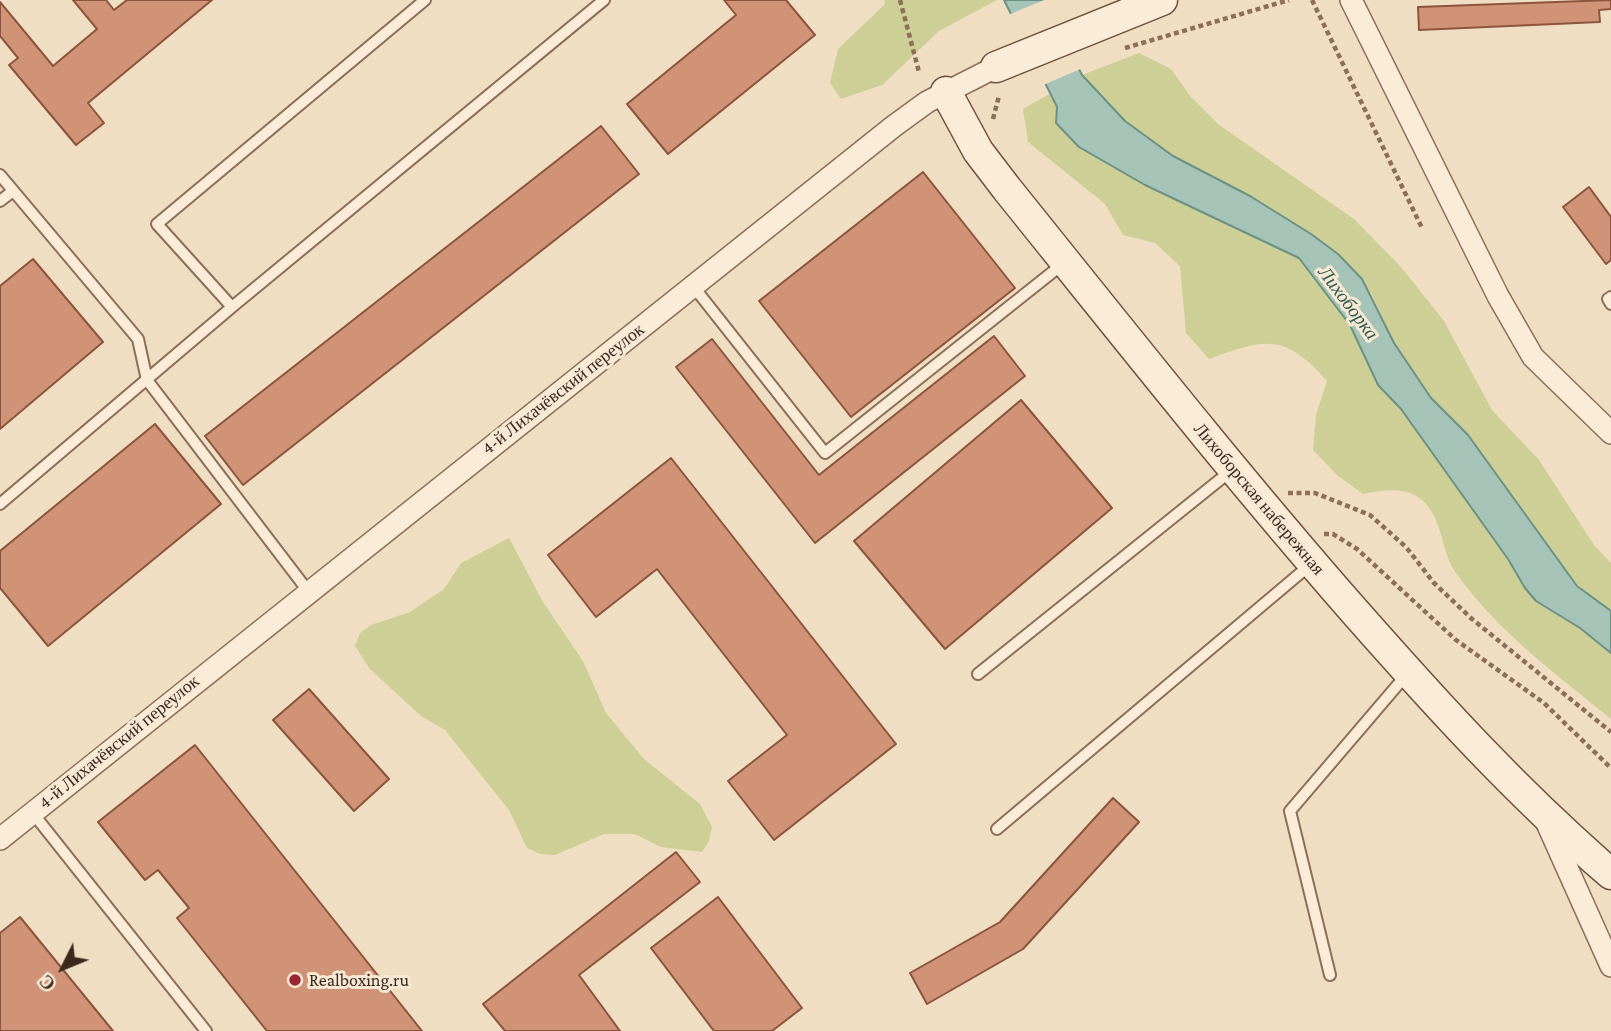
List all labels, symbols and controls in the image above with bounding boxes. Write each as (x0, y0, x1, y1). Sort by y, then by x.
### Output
water label: Лихоборка (1313, 262, 1383, 344)
street label: 4-й Лихачёвский переулок (477, 319, 649, 459)
street label: Лихоборская набережная (1189, 418, 1329, 580)
street label: 4-й Лихачёвский переулок (34, 671, 204, 813)
north arrow (28, 933, 98, 1003)
place label: Realboxing.ru (309, 969, 409, 991)
text: С (35, 970, 60, 995)
marker: Realboxing.ru (287, 972, 303, 988)

